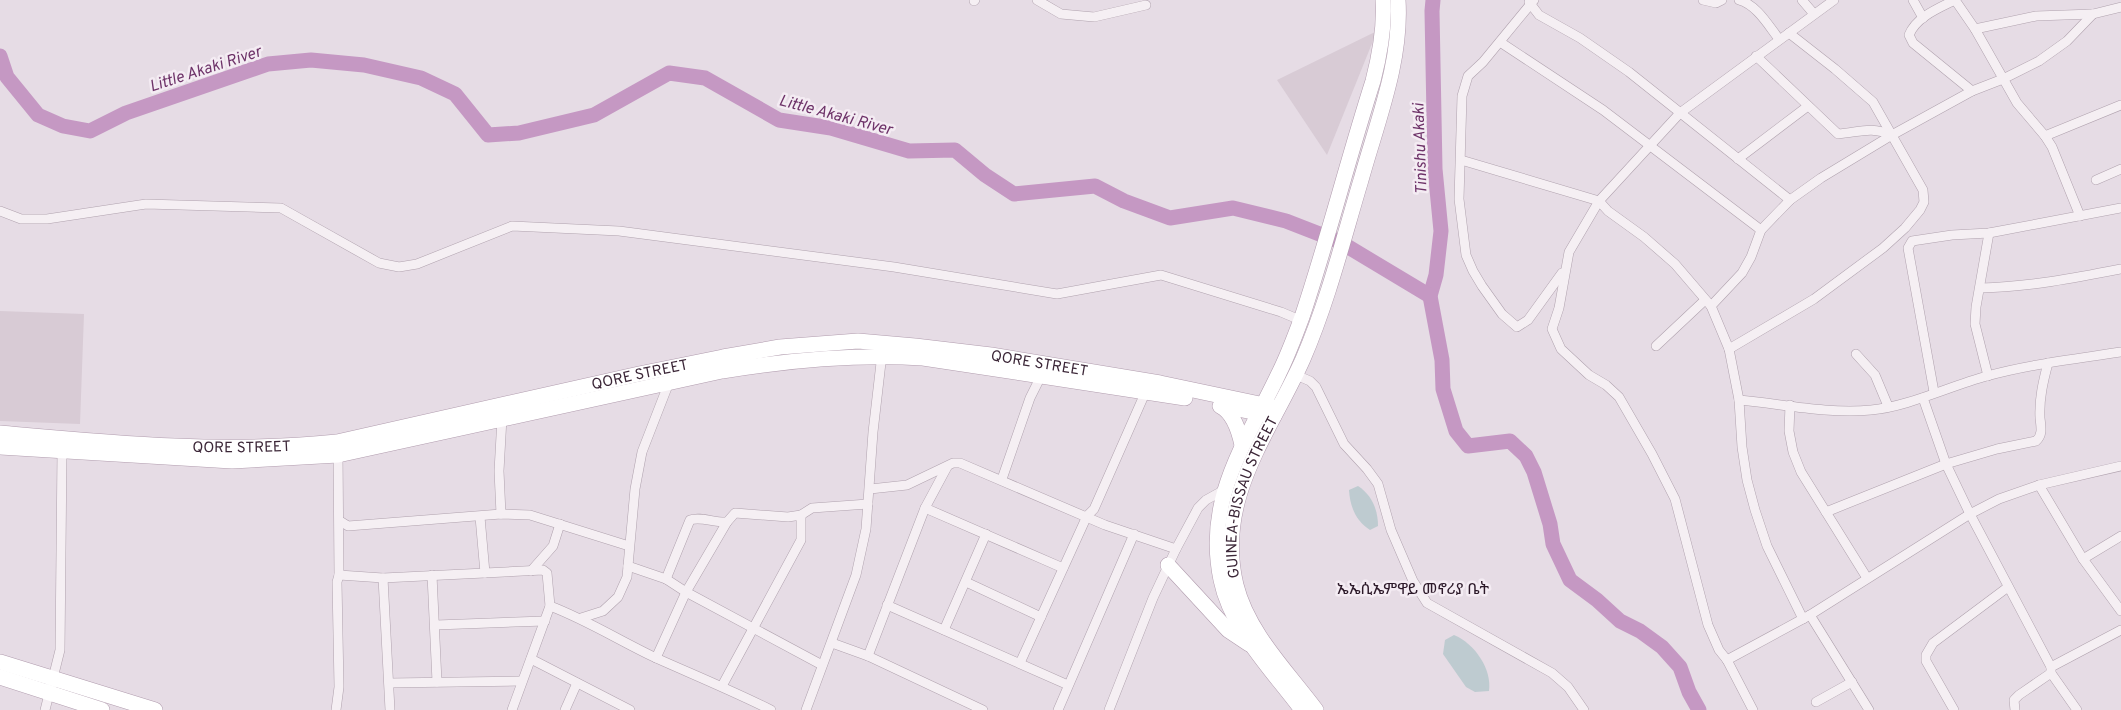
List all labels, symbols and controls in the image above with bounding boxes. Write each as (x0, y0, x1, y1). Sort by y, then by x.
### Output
water label: Little Akaki River (147, 42, 266, 97)
water label: Little Akaki River (777, 91, 896, 141)
water label: Tinishu Akaki (1409, 102, 1433, 195)
street label: QORE STREET (989, 347, 1089, 382)
street label: QORE STREET (590, 356, 690, 395)
street label: GUINEA-BISSAU STREET (1223, 414, 1283, 580)
street label: QORE STREET (192, 438, 291, 458)
district label: ኤኤሲኤምዋይ መኖሪያ ቤት (1337, 580, 1490, 600)

